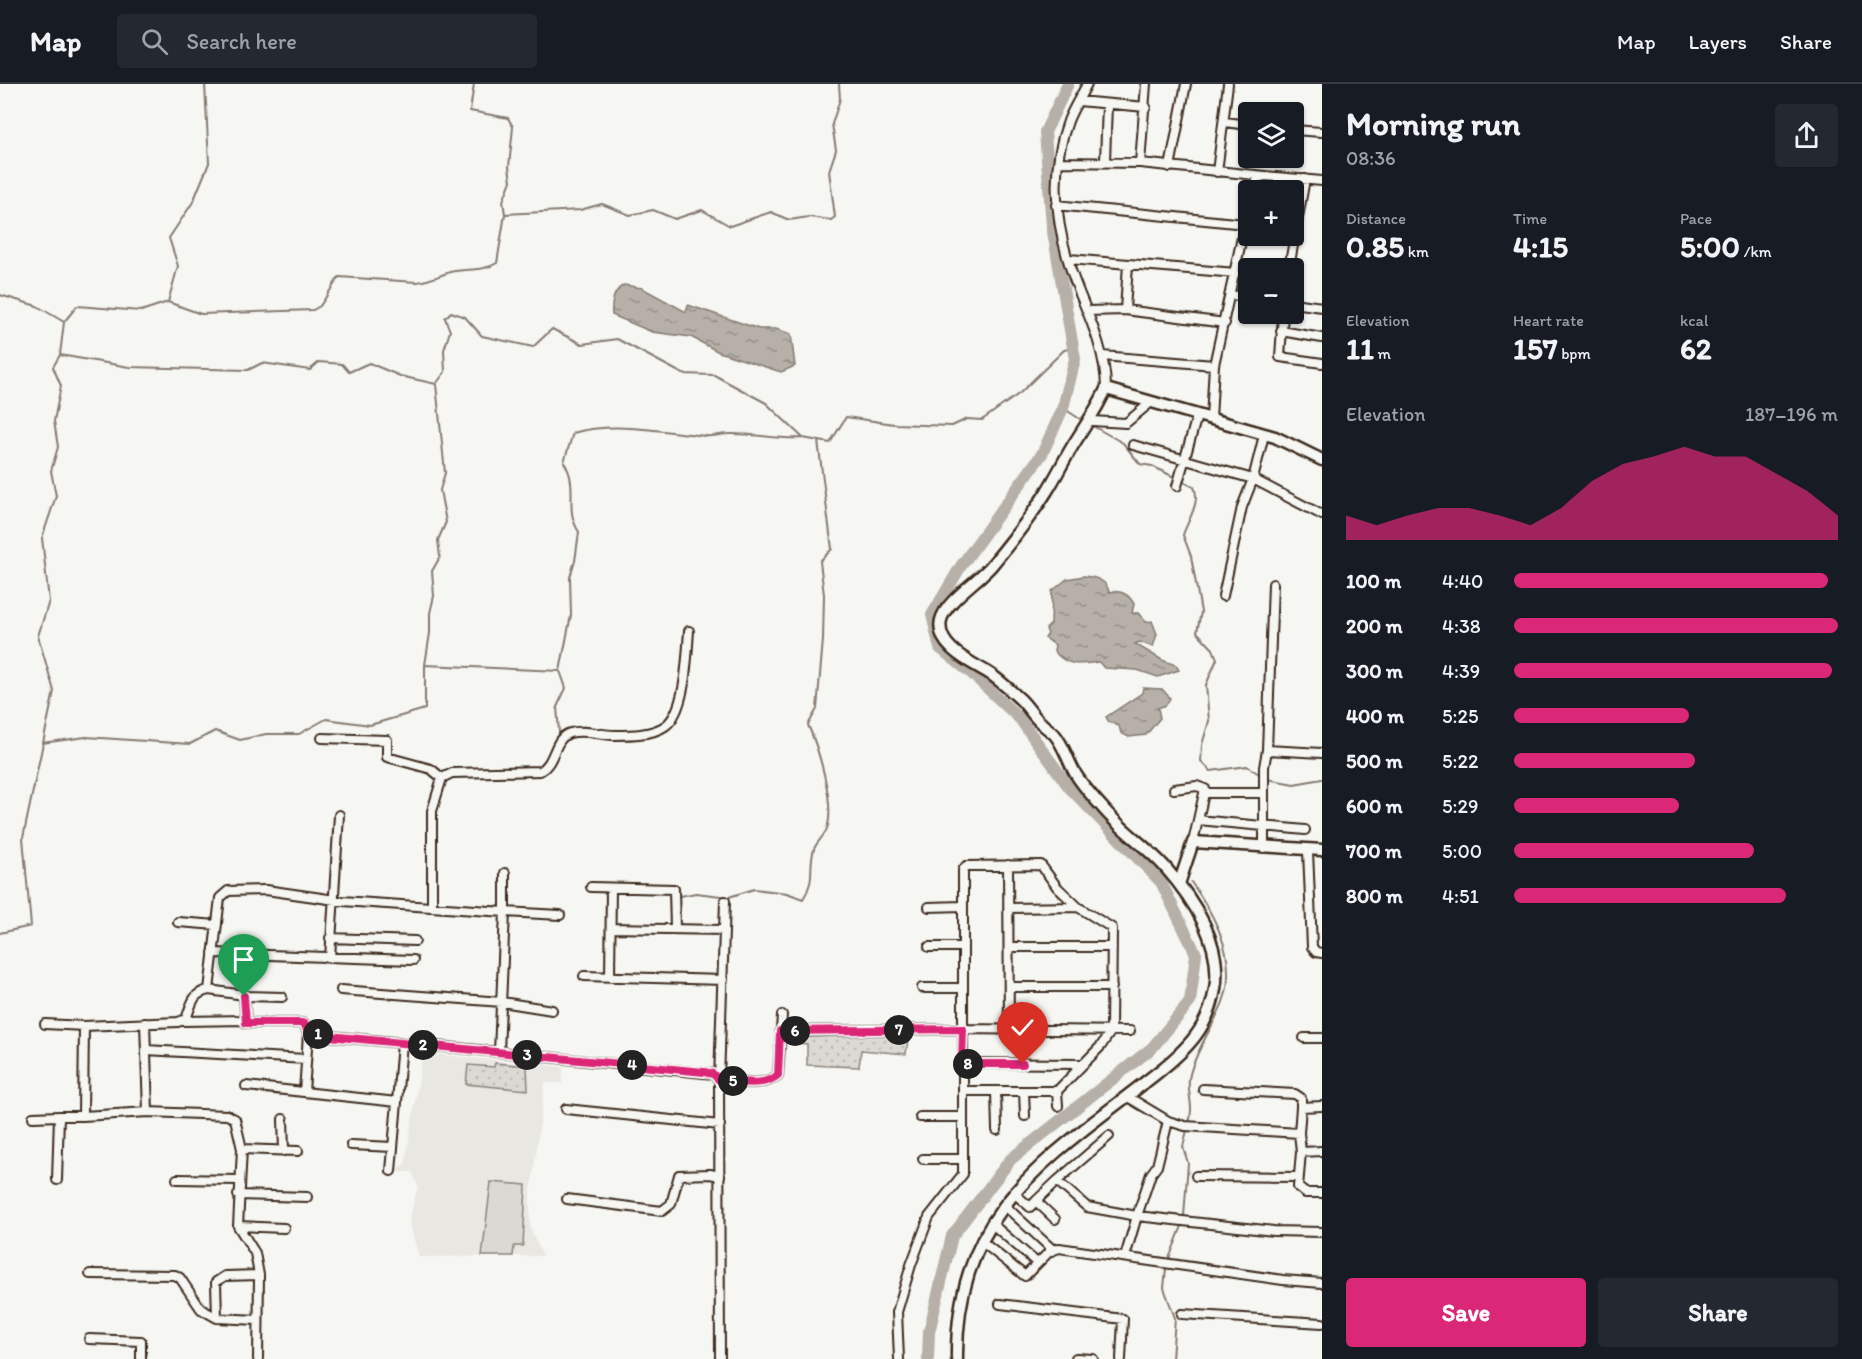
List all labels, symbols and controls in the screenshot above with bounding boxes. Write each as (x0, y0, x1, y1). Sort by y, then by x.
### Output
search box (117, 14, 537, 68)
text: Map (30, 24, 81, 58)
icon: search (138, 25, 171, 58)
text: Search here (186, 28, 297, 55)
text: Map (1617, 29, 1656, 54)
text: Layers (1689, 29, 1747, 54)
text: Share (1780, 29, 1832, 54)
map controls (1238, 102, 1304, 324)
button: layers (1238, 102, 1304, 168)
text: Morning run (1346, 104, 1521, 143)
button: share (1775, 104, 1838, 167)
text: 08:36 (1346, 146, 1396, 170)
button: + (1238, 180, 1304, 246)
text: Distance (1346, 209, 1406, 228)
text: Time (1513, 209, 1547, 228)
text: Pace (1680, 209, 1712, 228)
text: 0.85 (1346, 228, 1404, 265)
text: 4:15 (1513, 228, 1568, 265)
text: 5:00 (1680, 228, 1740, 265)
text: km (1404, 242, 1429, 261)
text: /km (1740, 242, 1772, 261)
button: − (1238, 258, 1304, 324)
text: Elevation (1346, 311, 1410, 330)
text: Heart rate (1513, 311, 1584, 330)
text: kcal (1680, 311, 1708, 330)
text: 11 (1346, 330, 1374, 367)
text: 157 (1513, 330, 1558, 367)
text: 62 (1680, 330, 1712, 367)
text: m (1374, 344, 1391, 363)
text: bpm (1558, 344, 1591, 363)
text: Elevation (1346, 402, 1425, 426)
text: 187–196 m (1745, 402, 1838, 426)
text: 100 m (1346, 569, 1401, 593)
text: 4:40 (1442, 569, 1483, 593)
text: 200 m (1346, 614, 1402, 638)
text: 4:38 (1442, 614, 1481, 638)
text: 300 m (1346, 659, 1403, 683)
text: 4:39 (1442, 659, 1480, 683)
text: 400 m (1346, 704, 1404, 728)
text: 5:25 (1442, 704, 1478, 728)
text: 500 m (1346, 749, 1402, 773)
text: 5:22 (1442, 749, 1478, 773)
text: 600 m (1346, 794, 1403, 818)
text: 5:29 (1442, 794, 1478, 818)
text: 700 m (1346, 839, 1402, 863)
text: 5:00 (1442, 839, 1482, 863)
text: 800 m (1346, 884, 1403, 908)
text: 4:51 (1442, 884, 1479, 908)
pin (218, 934, 269, 996)
icon: arrive (227, 943, 260, 976)
pin (997, 1002, 1048, 1064)
icon: check (1006, 1011, 1039, 1044)
pin: 7 (884, 1015, 914, 1045)
pin: 6 (780, 1016, 810, 1046)
pin: 1 (303, 1019, 333, 1049)
text: 7 (895, 1020, 903, 1039)
text: 6 (791, 1021, 799, 1040)
text: 1 (314, 1024, 322, 1043)
pin: 2 (408, 1030, 438, 1060)
text: 2 (419, 1035, 427, 1054)
pin: 3 (512, 1040, 542, 1070)
text: 3 (523, 1045, 531, 1064)
pin: 8 (953, 1049, 983, 1079)
pin: 4 (617, 1050, 647, 1080)
text: 8 (964, 1054, 972, 1073)
text: 4 (627, 1055, 637, 1074)
pin: 5 (718, 1066, 748, 1096)
text: 5 (729, 1071, 737, 1090)
button: Save (1346, 1278, 1586, 1347)
button: Share (1598, 1278, 1838, 1347)

